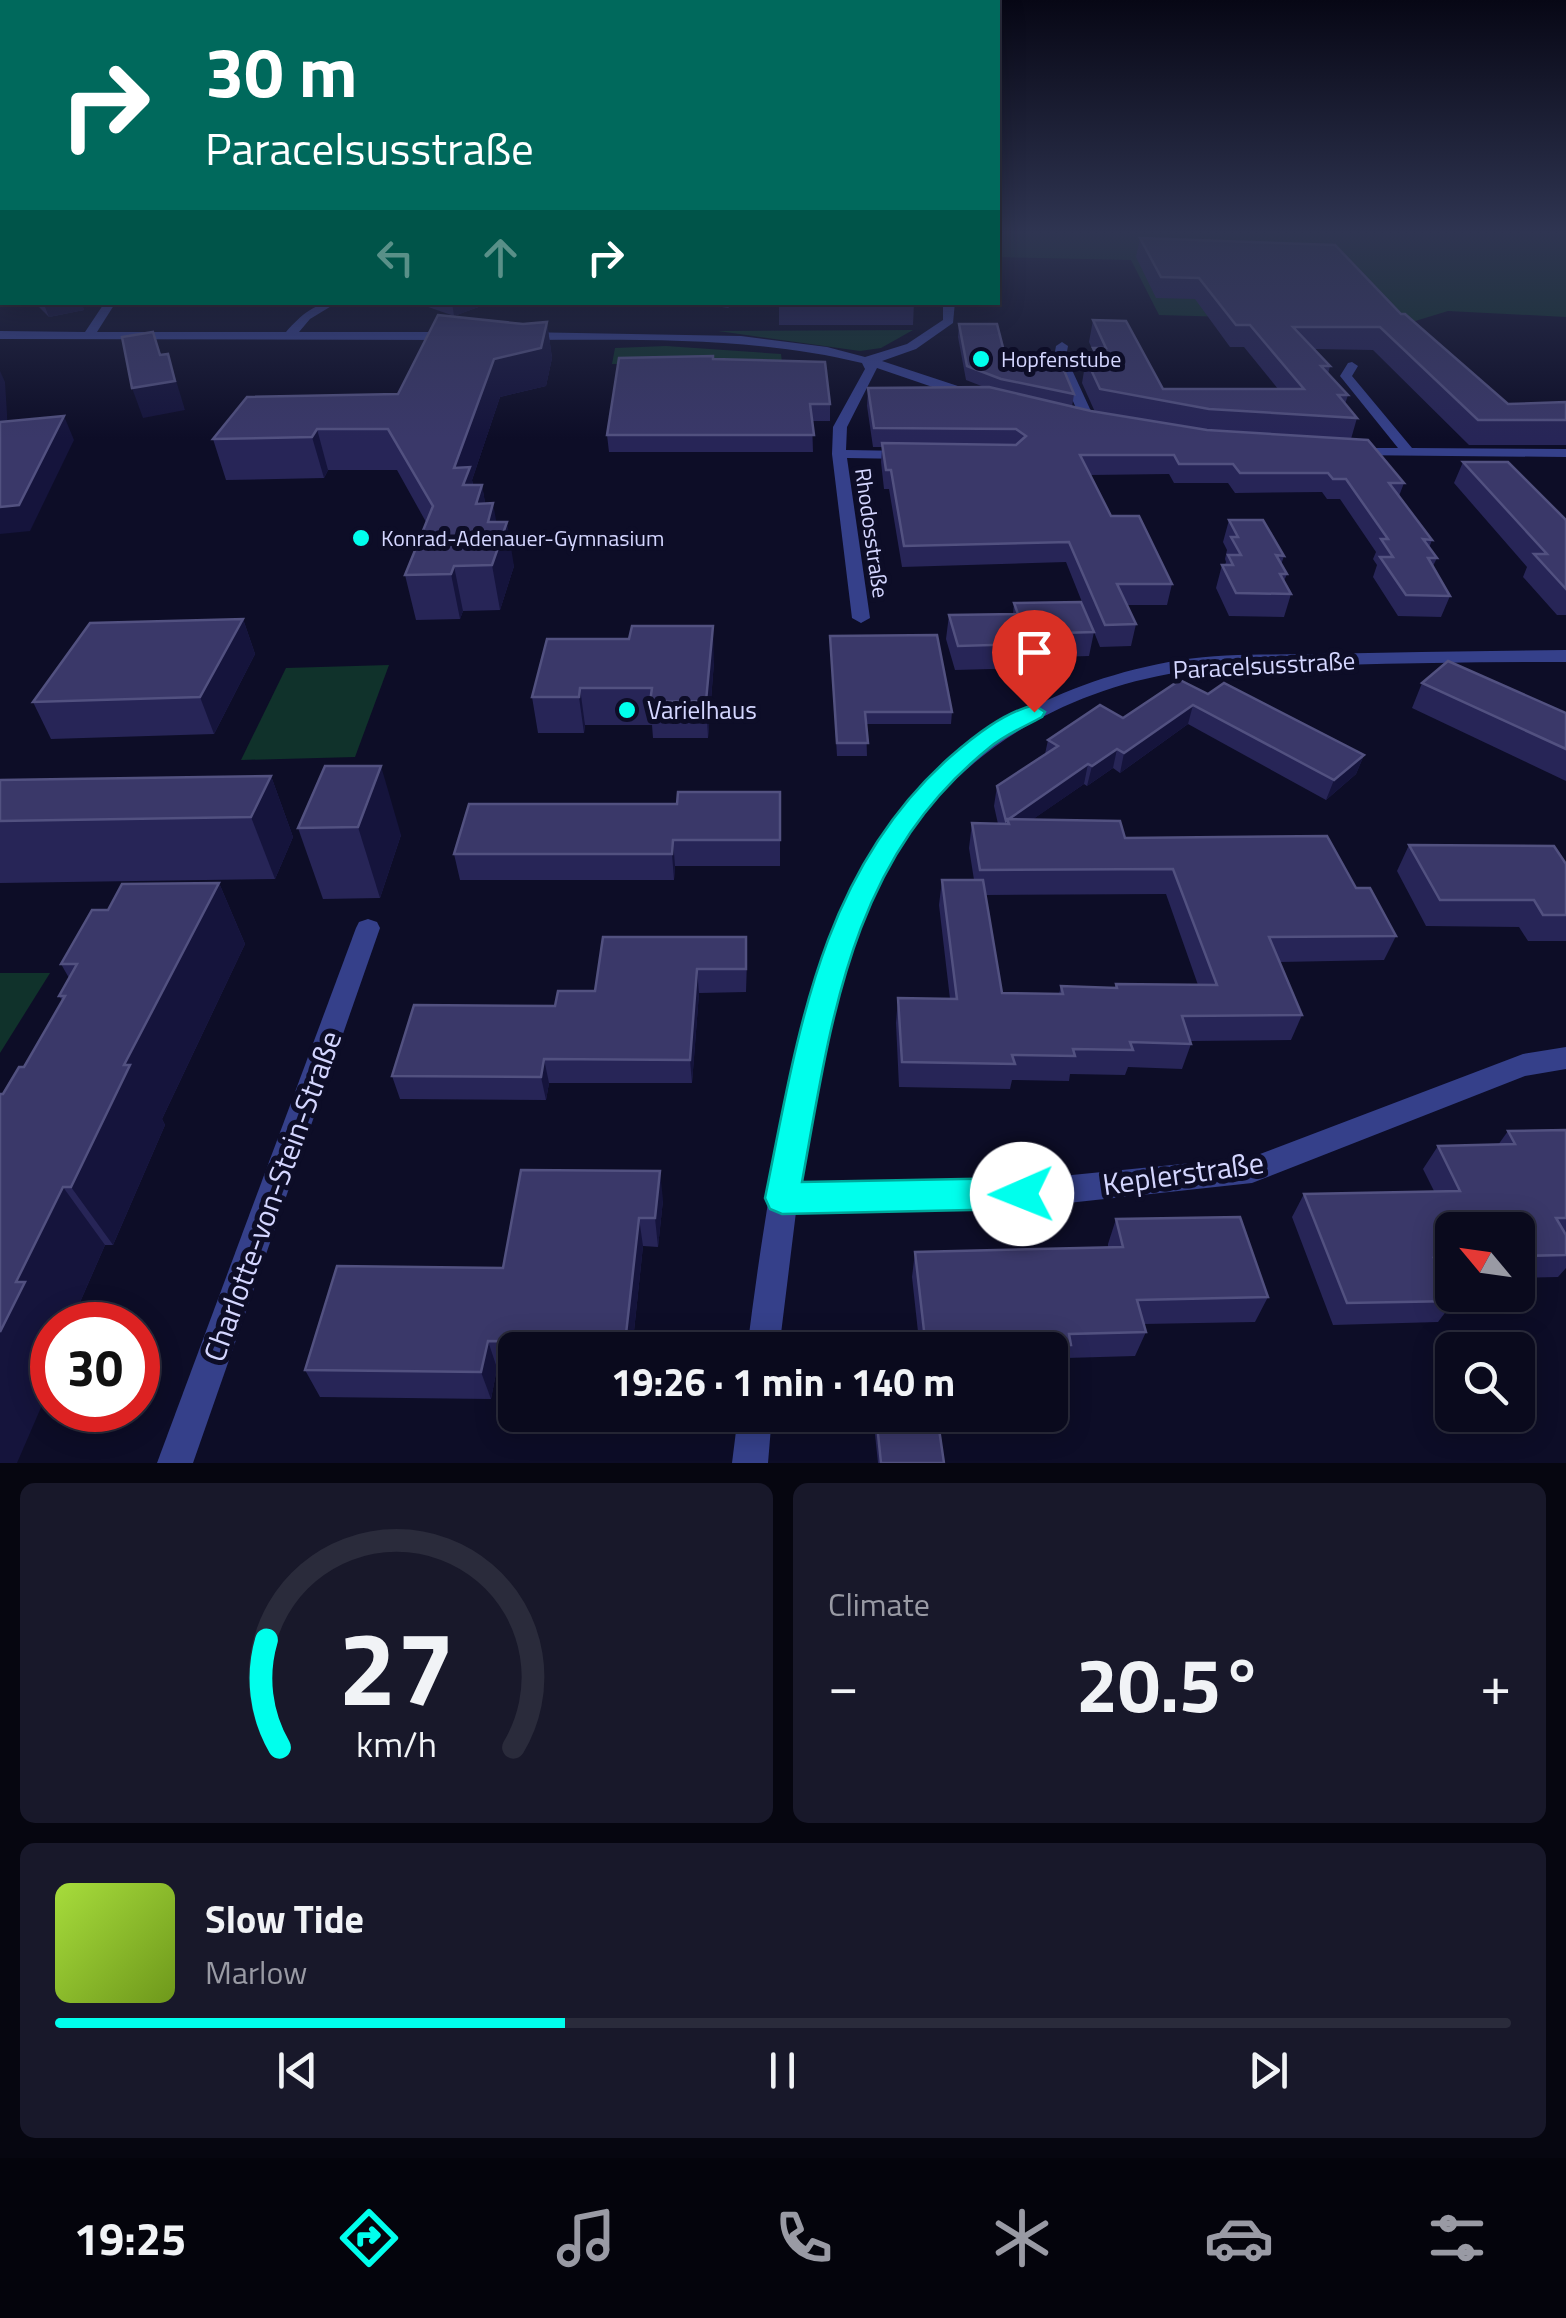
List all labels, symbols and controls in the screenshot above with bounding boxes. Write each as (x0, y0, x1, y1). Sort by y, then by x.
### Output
text: 30 m (205, 18, 358, 124)
icon: right (40, 40, 170, 170)
text: Paracelsusstraße (205, 114, 534, 182)
icon: left (368, 230, 423, 285)
icon: ahead (473, 230, 528, 285)
icon: right (578, 230, 633, 285)
place label: Hopfenstube (1001, 342, 1121, 376)
marker: Hopfenstube (970, 348, 992, 370)
street label: Rhodosstraße (846, 466, 898, 600)
place label: Konrad-Adenauer-Gymnasium (381, 521, 664, 555)
marker: Konrad-Adenauer-Gymnasium (350, 527, 372, 549)
pin (992, 610, 1077, 713)
icon: arrive (1007, 625, 1062, 680)
street label: Paracelsusstraße (1172, 641, 1356, 689)
place label: Varielhaus (647, 691, 757, 729)
marker: Varielhaus (616, 699, 638, 721)
street label: Charlotte-von-Stein-Straße (191, 1024, 353, 1368)
street label: Keplerstraße (1099, 1139, 1267, 1207)
position arrow (970, 1142, 1074, 1246)
north arrow (1435, 1212, 1535, 1312)
map controls (1435, 1212, 1535, 1432)
speed limit sign: 30 (30, 1302, 160, 1432)
button: search (1435, 1332, 1535, 1432)
text: 19:26 · 1 min · 140 m (611, 1353, 955, 1411)
text: Climate (828, 1580, 930, 1628)
text: 27 (338, 1587, 455, 1745)
text: 20.5° (1076, 1627, 1263, 1741)
text: − (828, 1643, 859, 1726)
text: + (1480, 1643, 1511, 1726)
text: km/h (356, 1716, 437, 1771)
text: Slow Tide (205, 1890, 364, 1948)
text: Marlow (205, 1948, 308, 1996)
icon: previous (270, 2043, 325, 2098)
icon: pause (755, 2043, 810, 2098)
icon: next (1241, 2043, 1296, 2098)
icon: directions (334, 2203, 404, 2273)
icon: music (551, 2203, 621, 2273)
icon: phone (769, 2203, 839, 2273)
icon: climate (987, 2203, 1057, 2273)
icon: car (1204, 2203, 1274, 2273)
icon: filters (1422, 2203, 1492, 2273)
text: 19:25 (74, 2204, 186, 2272)

